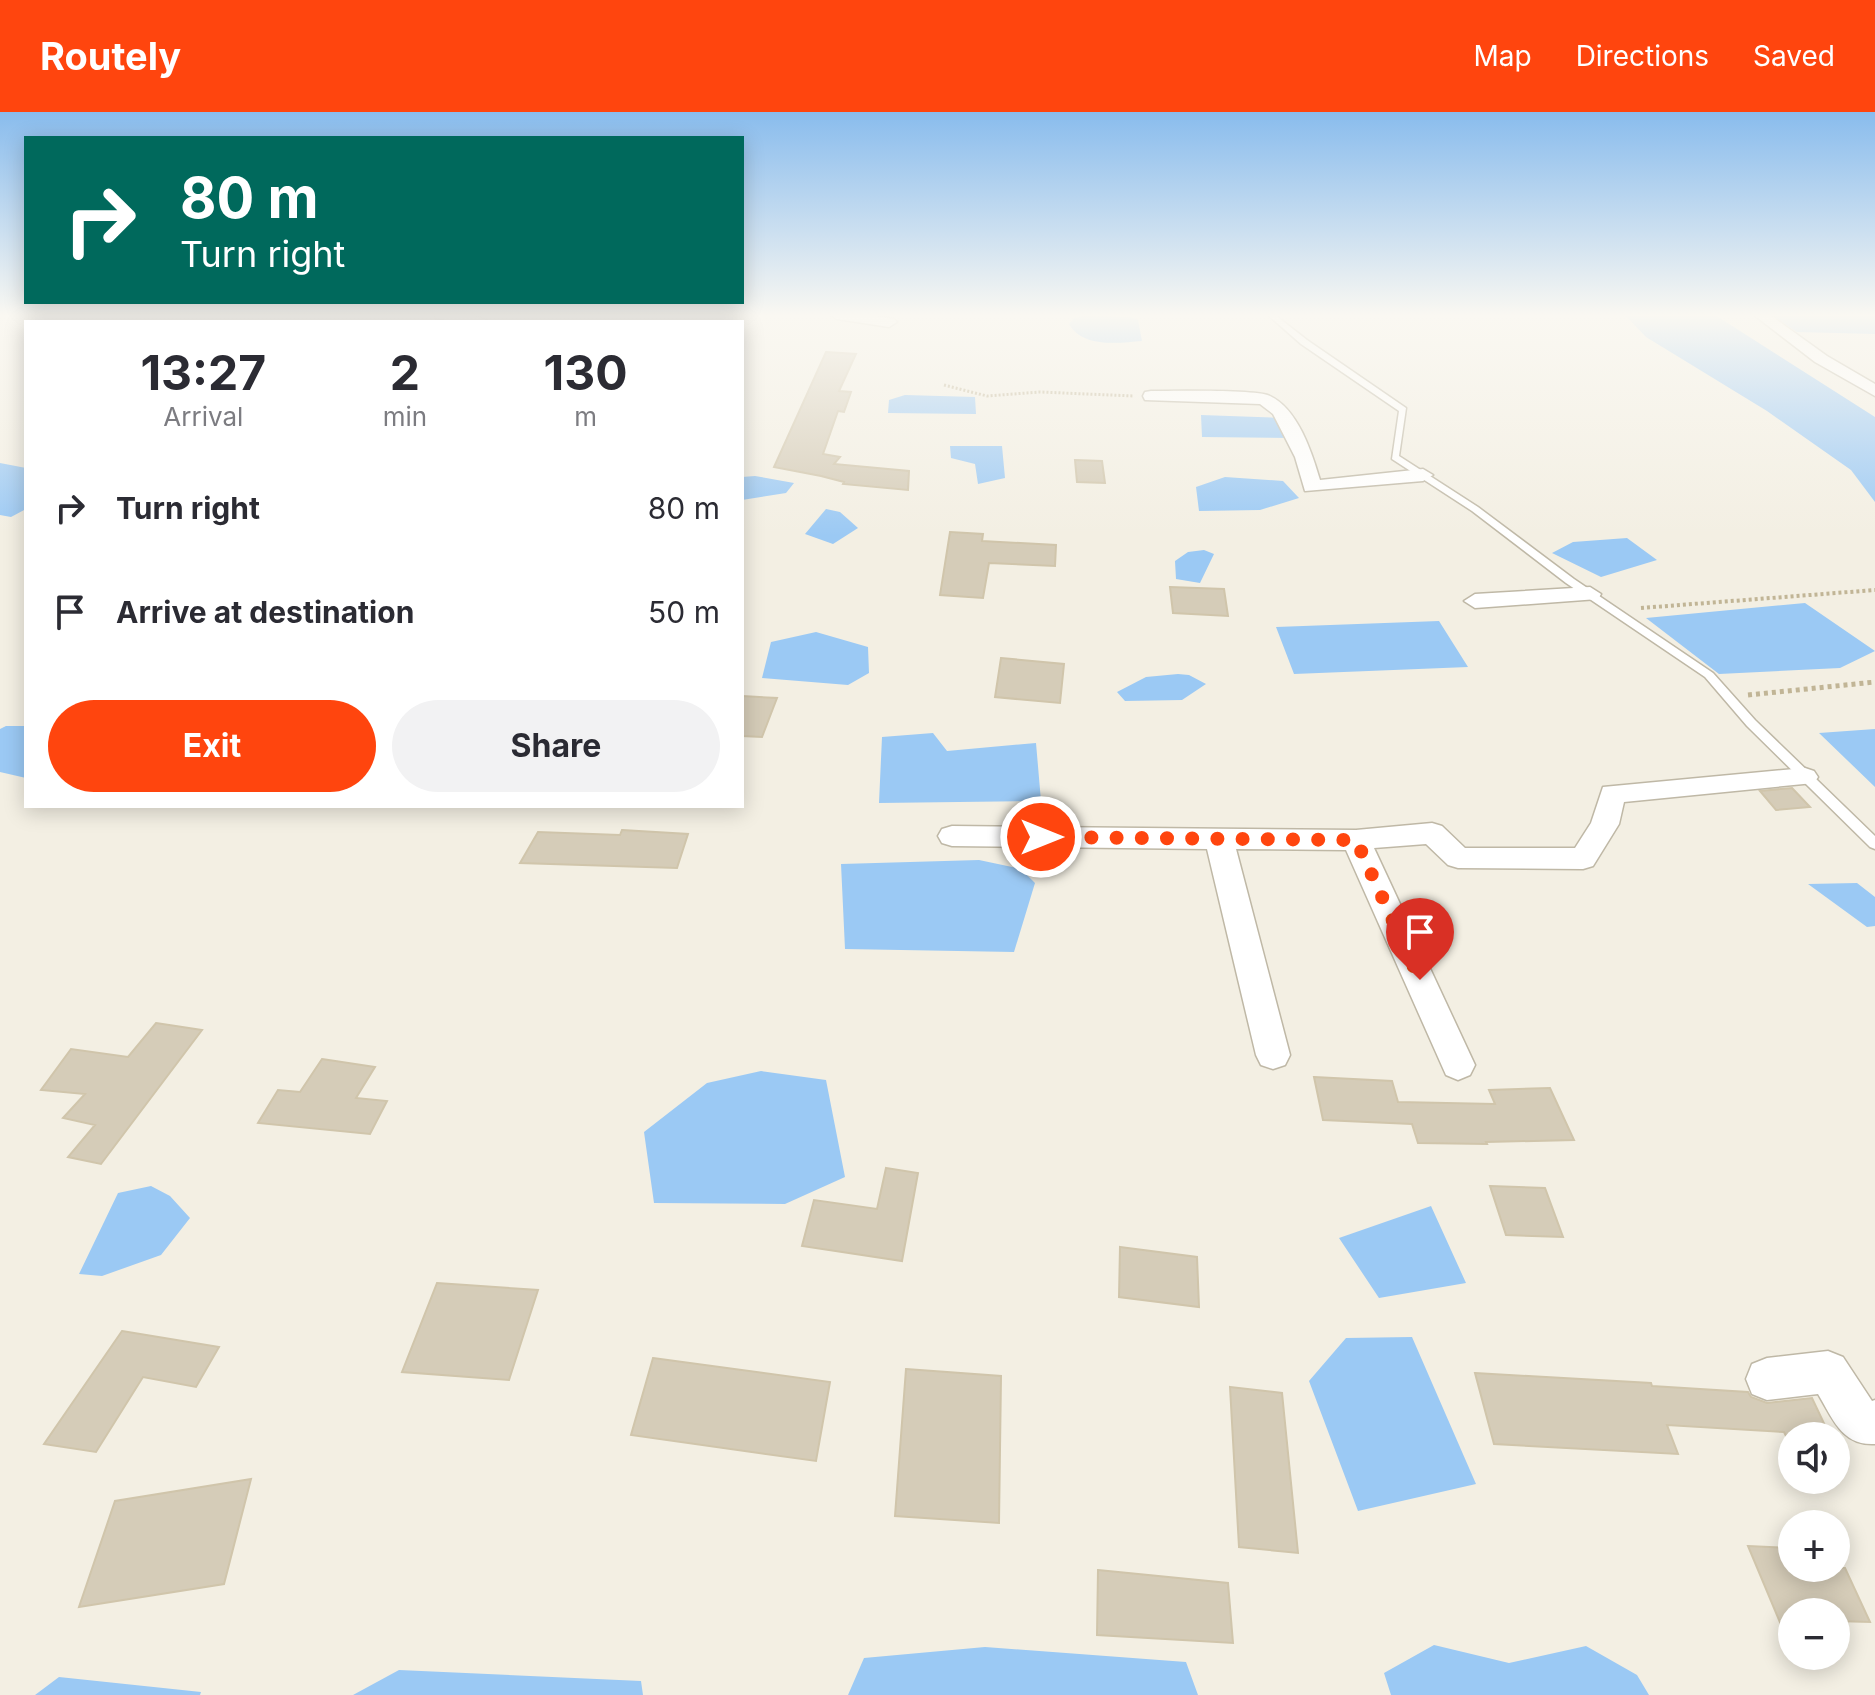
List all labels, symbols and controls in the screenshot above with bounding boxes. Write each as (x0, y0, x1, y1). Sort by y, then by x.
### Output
text: Routely (40, 33, 181, 79)
text: Map (1473, 39, 1532, 73)
text: Directions (1576, 39, 1709, 73)
text: Saved (1753, 39, 1835, 73)
text: 80 m (180, 164, 319, 232)
icon: right (48, 168, 152, 272)
text: Turn right (180, 232, 345, 276)
text: 13:27 (140, 343, 266, 402)
text: 2 (390, 343, 420, 402)
text: 130 (544, 343, 628, 402)
text: Arrival (163, 401, 243, 432)
text: min (383, 401, 427, 432)
text: m (574, 401, 597, 432)
icon: right (48, 486, 92, 530)
text: Turn right (116, 490, 260, 526)
text: 80 m (648, 490, 720, 526)
icon: arrive (48, 590, 92, 634)
text: Arrive at destination (116, 594, 414, 630)
text: 50 m (648, 594, 720, 630)
button: Exit (48, 700, 376, 792)
button: Share (392, 700, 720, 792)
position arrow (999, 795, 1083, 879)
pin (1386, 898, 1454, 980)
icon: arrive (1398, 910, 1442, 954)
map controls (1778, 1422, 1850, 1670)
button: sound (1778, 1422, 1850, 1494)
button: + (1778, 1510, 1850, 1582)
button: − (1778, 1598, 1850, 1670)

